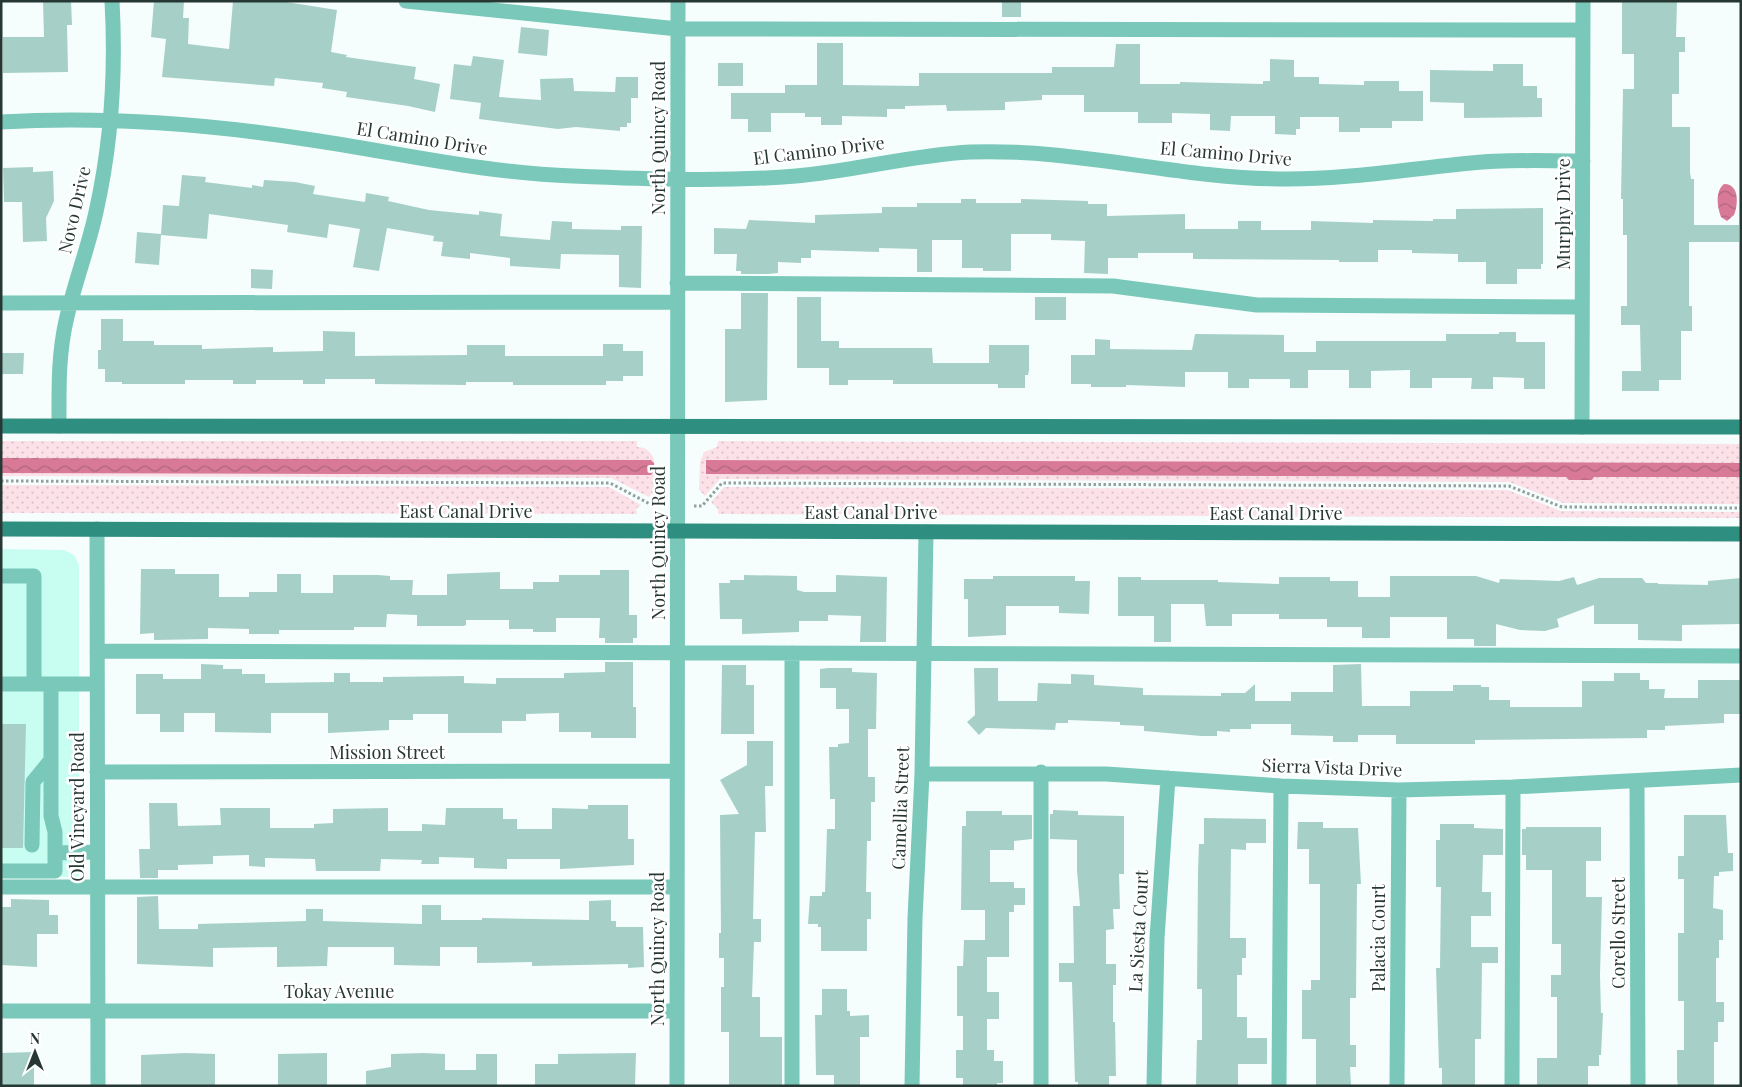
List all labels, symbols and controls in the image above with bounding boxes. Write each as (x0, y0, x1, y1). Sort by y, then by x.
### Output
street label: North Quincy Road (646, 60, 670, 215)
street label: El Camino Drive (355, 116, 489, 160)
street label: El Camino Drive (752, 130, 886, 170)
street label: El Camino Drive (1159, 135, 1293, 171)
street label: Murphy Drive (1551, 158, 1575, 270)
street label: Novo Drive (52, 164, 96, 256)
street label: North Quincy Road (646, 465, 670, 620)
street label: East Canal Drive (399, 499, 533, 523)
street label: East Canal Drive (804, 500, 938, 524)
street label: East Canal Drive (1209, 501, 1343, 525)
street label: Old Vineyard Road (65, 732, 89, 882)
street label: Mission Street (329, 740, 445, 764)
street label: Camellia Street (886, 745, 914, 870)
street label: Sierra Vista Drive (1261, 753, 1403, 781)
street label: La Siesta Court (1123, 868, 1153, 993)
street label: North Quincy Road (645, 871, 669, 1026)
street label: Corello Street (1606, 876, 1630, 989)
street label: Palacia Court (1366, 883, 1390, 992)
street label: Tokay Avenue (284, 979, 394, 1003)
north arrow (10, 1027, 60, 1077)
text: N (30, 1029, 40, 1048)

